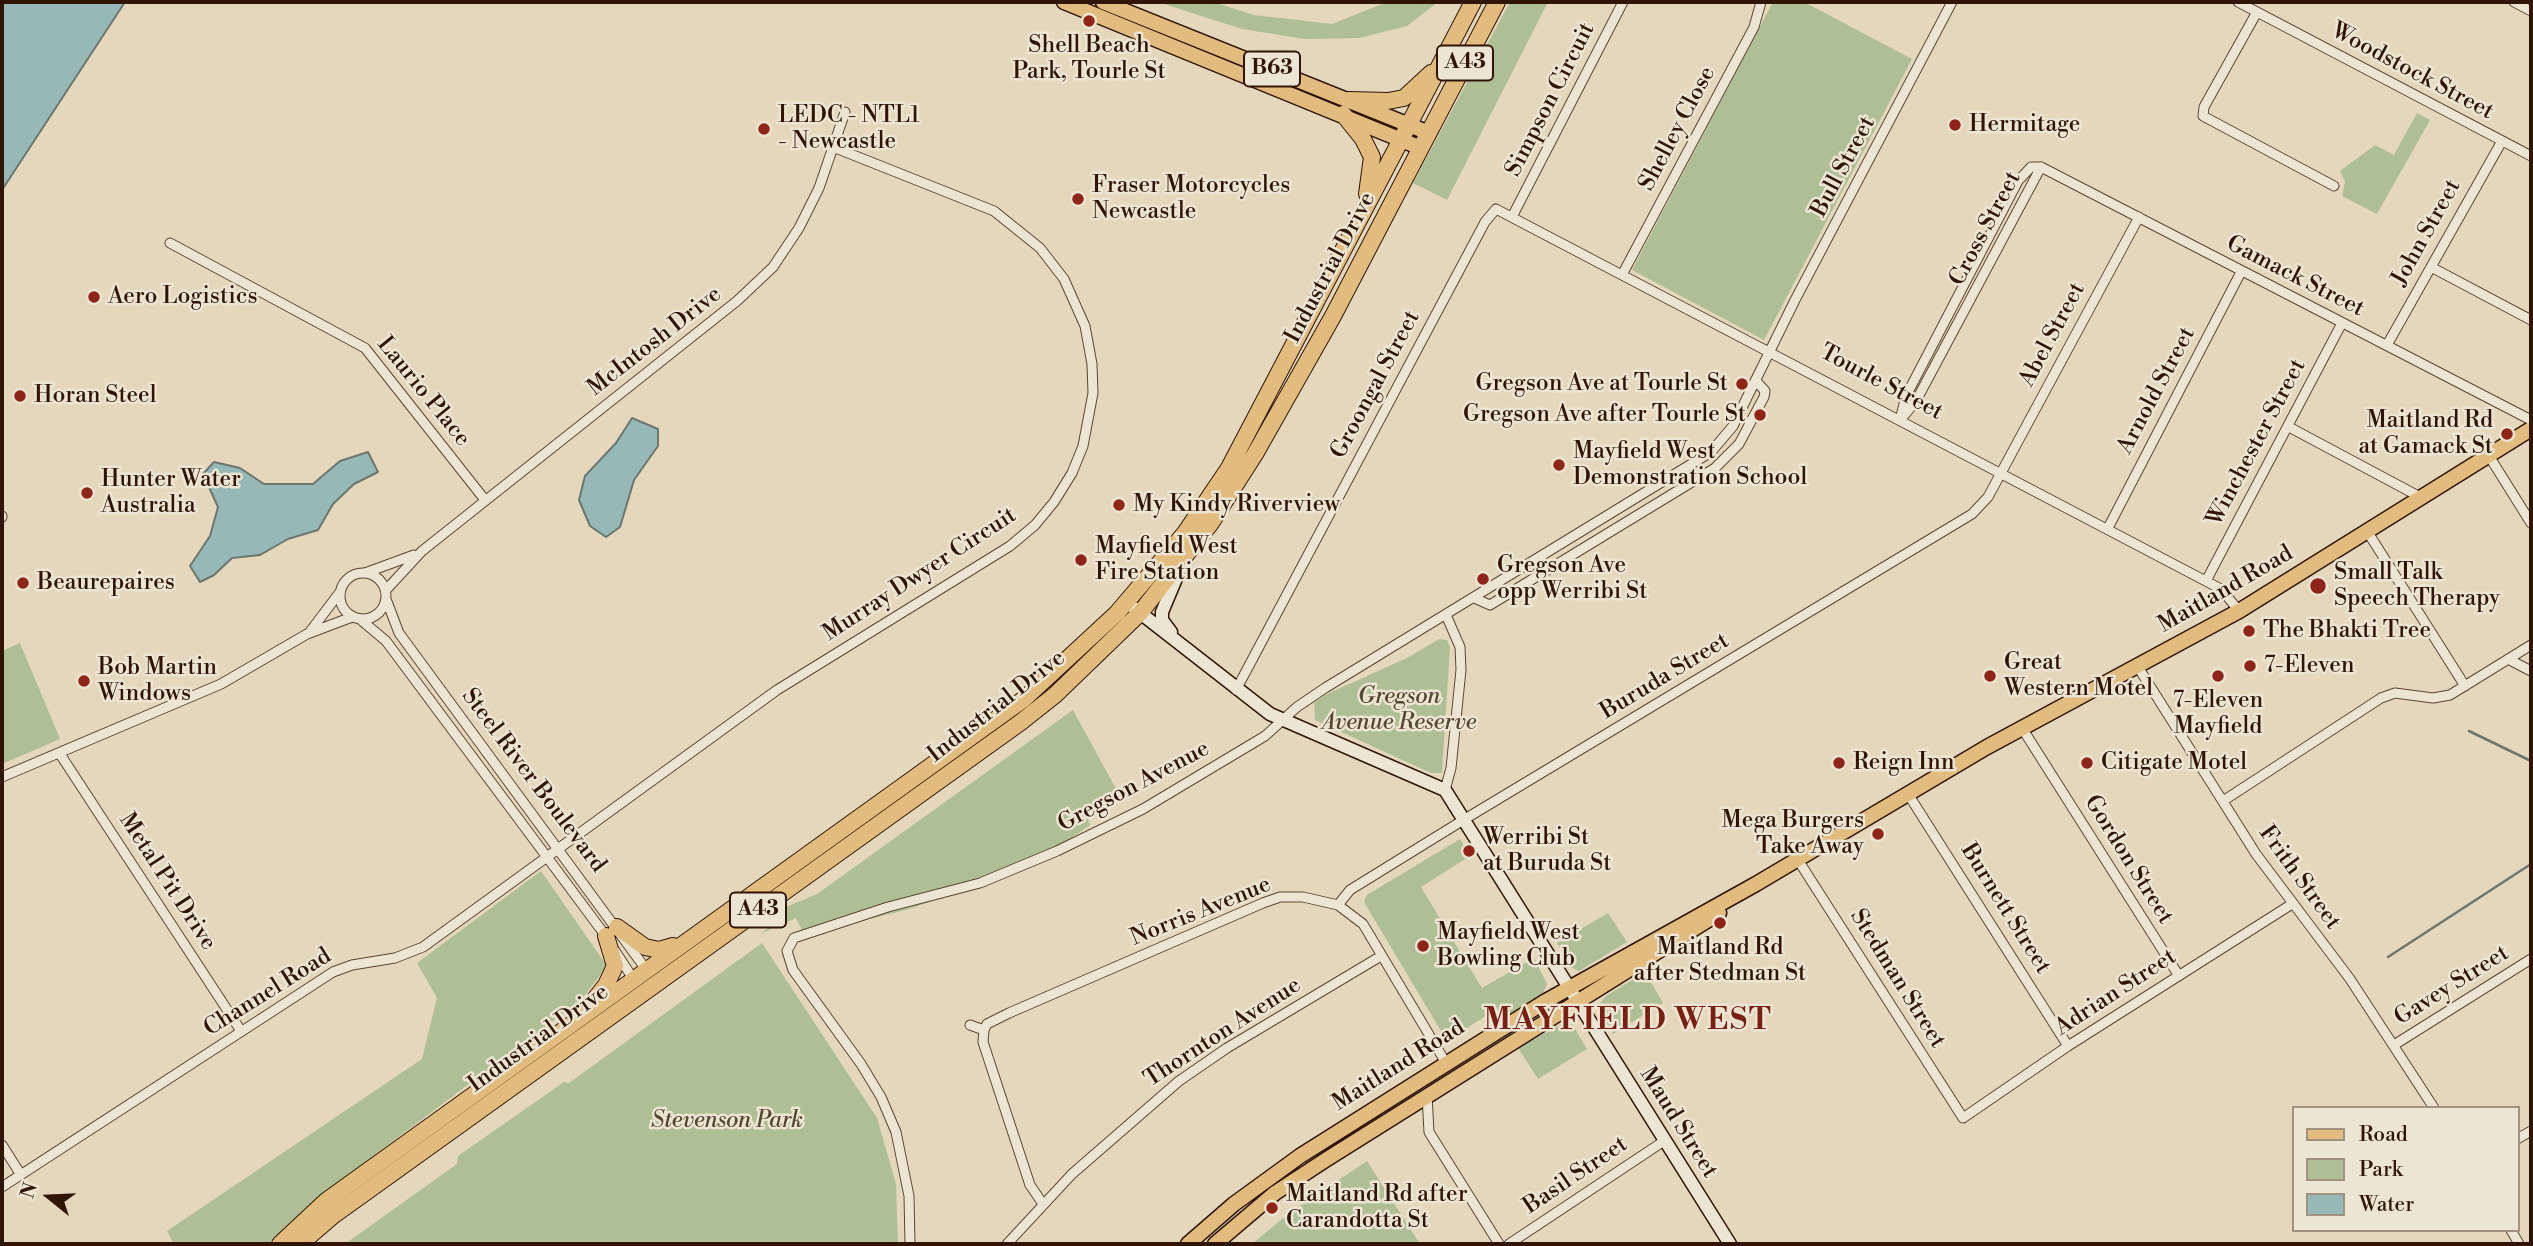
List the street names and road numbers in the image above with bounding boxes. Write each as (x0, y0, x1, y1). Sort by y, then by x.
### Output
street label: Woodstock Street (2326, 18, 2498, 126)
street label: Simpson Circuit (1500, 19, 1602, 181)
road number: A43 (1437, 46, 1493, 80)
road number: B63 (1244, 52, 1300, 86)
street label: Shelley Close (1634, 62, 1722, 196)
street label: Bull Street (1806, 112, 1882, 222)
street label: Cross Street (1944, 167, 2028, 291)
street label: John Street (2386, 175, 2468, 291)
street label: Industrial Drive (1280, 188, 1382, 348)
street label: Gamack Street (2221, 230, 2369, 324)
street label: Abel Street (2014, 278, 2092, 392)
street label: McIntosh Drive (583, 281, 727, 403)
street label: Groongal Street (1325, 306, 1427, 464)
street label: Arnold Street (2112, 323, 2202, 459)
street label: Laurio Place (370, 332, 476, 452)
street label: Tourle Street (1815, 339, 1947, 427)
street label: Winchester Street (2201, 355, 2313, 531)
street label: Murray Dwyer Circuit (818, 502, 1022, 648)
street label: Maitland Road (2154, 540, 2298, 640)
street label: Buruda Street (1596, 628, 1734, 726)
street label: Industrial Drive (923, 645, 1071, 769)
street label: Steel River Boulevard (455, 684, 611, 878)
street label: Gregson Avenue (1054, 736, 1214, 838)
street label: Gordon Street (2077, 791, 2179, 929)
street label: Metal Pit Drive (112, 808, 222, 956)
street label: Frith Street (2252, 821, 2346, 935)
street label: Burnett Street (1954, 839, 2056, 979)
street label: Norris Avenue (1127, 871, 1275, 953)
road number: A43 (730, 892, 786, 928)
street label: Stedman Street (1843, 904, 1951, 1054)
street label: Gavey Street (2390, 940, 2514, 1032)
street label: Channel Road (199, 943, 337, 1043)
street label: Adrian Street (2050, 944, 2182, 1042)
street label: Thornton Avenue (1139, 972, 1307, 1094)
street label: Industrial Drive (463, 979, 615, 1099)
street label: Maitland Road (1328, 1014, 1470, 1118)
street label: Maud Street (1633, 1063, 1723, 1183)
street label: Basil Street (1519, 1131, 1633, 1221)

